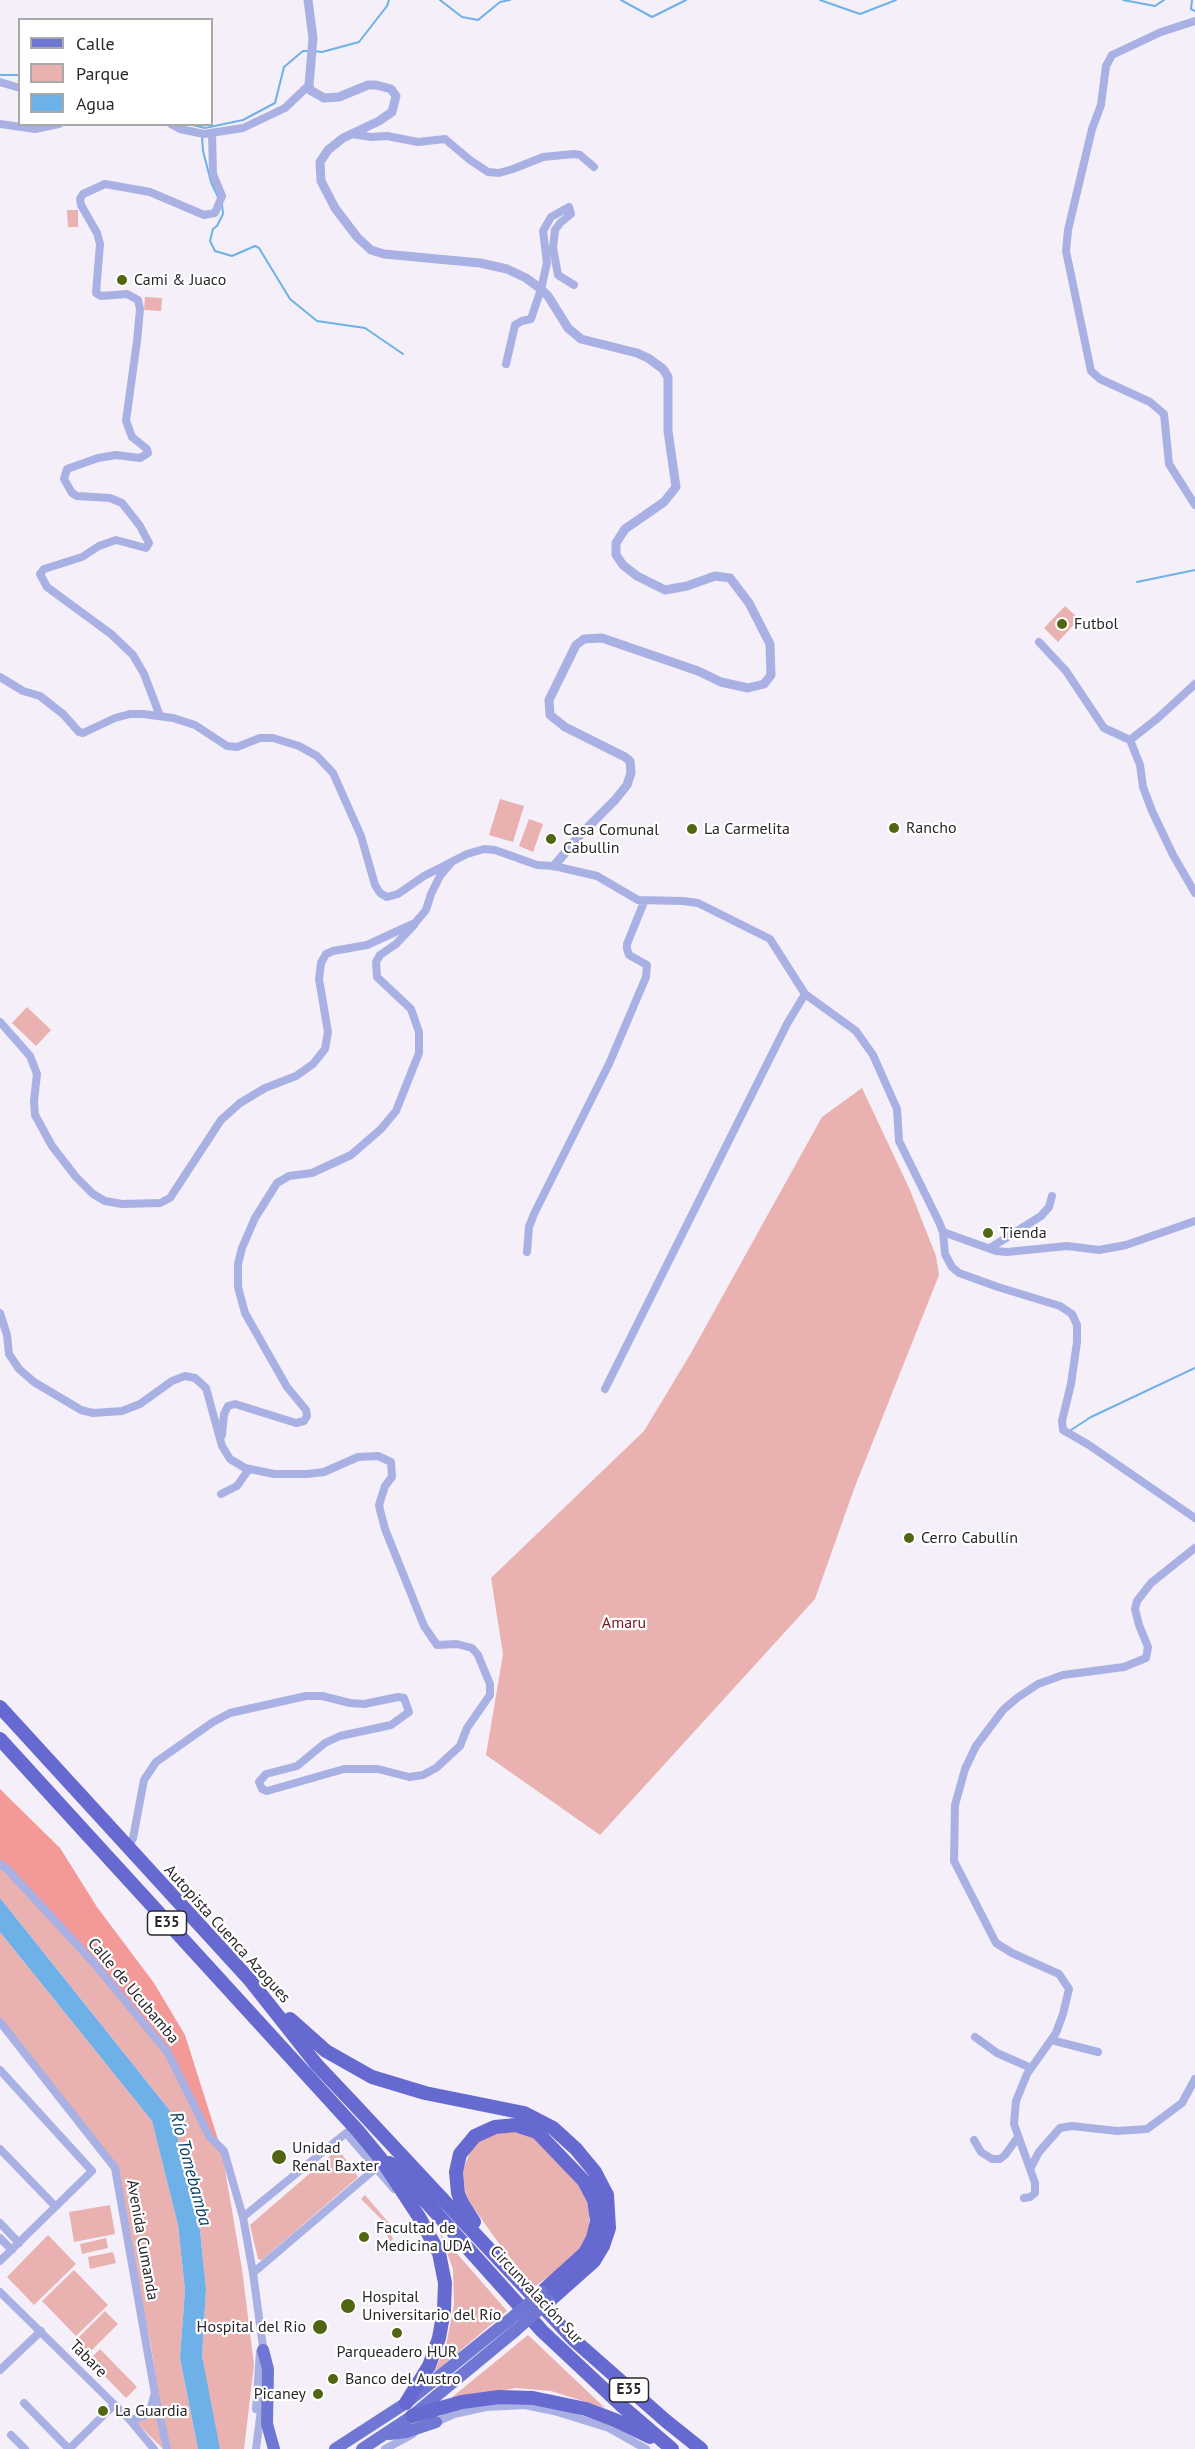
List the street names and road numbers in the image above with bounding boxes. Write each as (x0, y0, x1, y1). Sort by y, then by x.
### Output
street label: Autopista Cuenca Azogues (160, 1861, 294, 2007)
road number: E35 (148, 1911, 186, 1935)
street label: Calle de Ucubamba (83, 1934, 183, 2048)
street label: Avenida Cumanda (122, 2178, 162, 2302)
street label: Circunvalación Sur (486, 2242, 586, 2348)
street label: Tabare (65, 2336, 111, 2382)
road number: E35 (610, 2378, 648, 2402)

